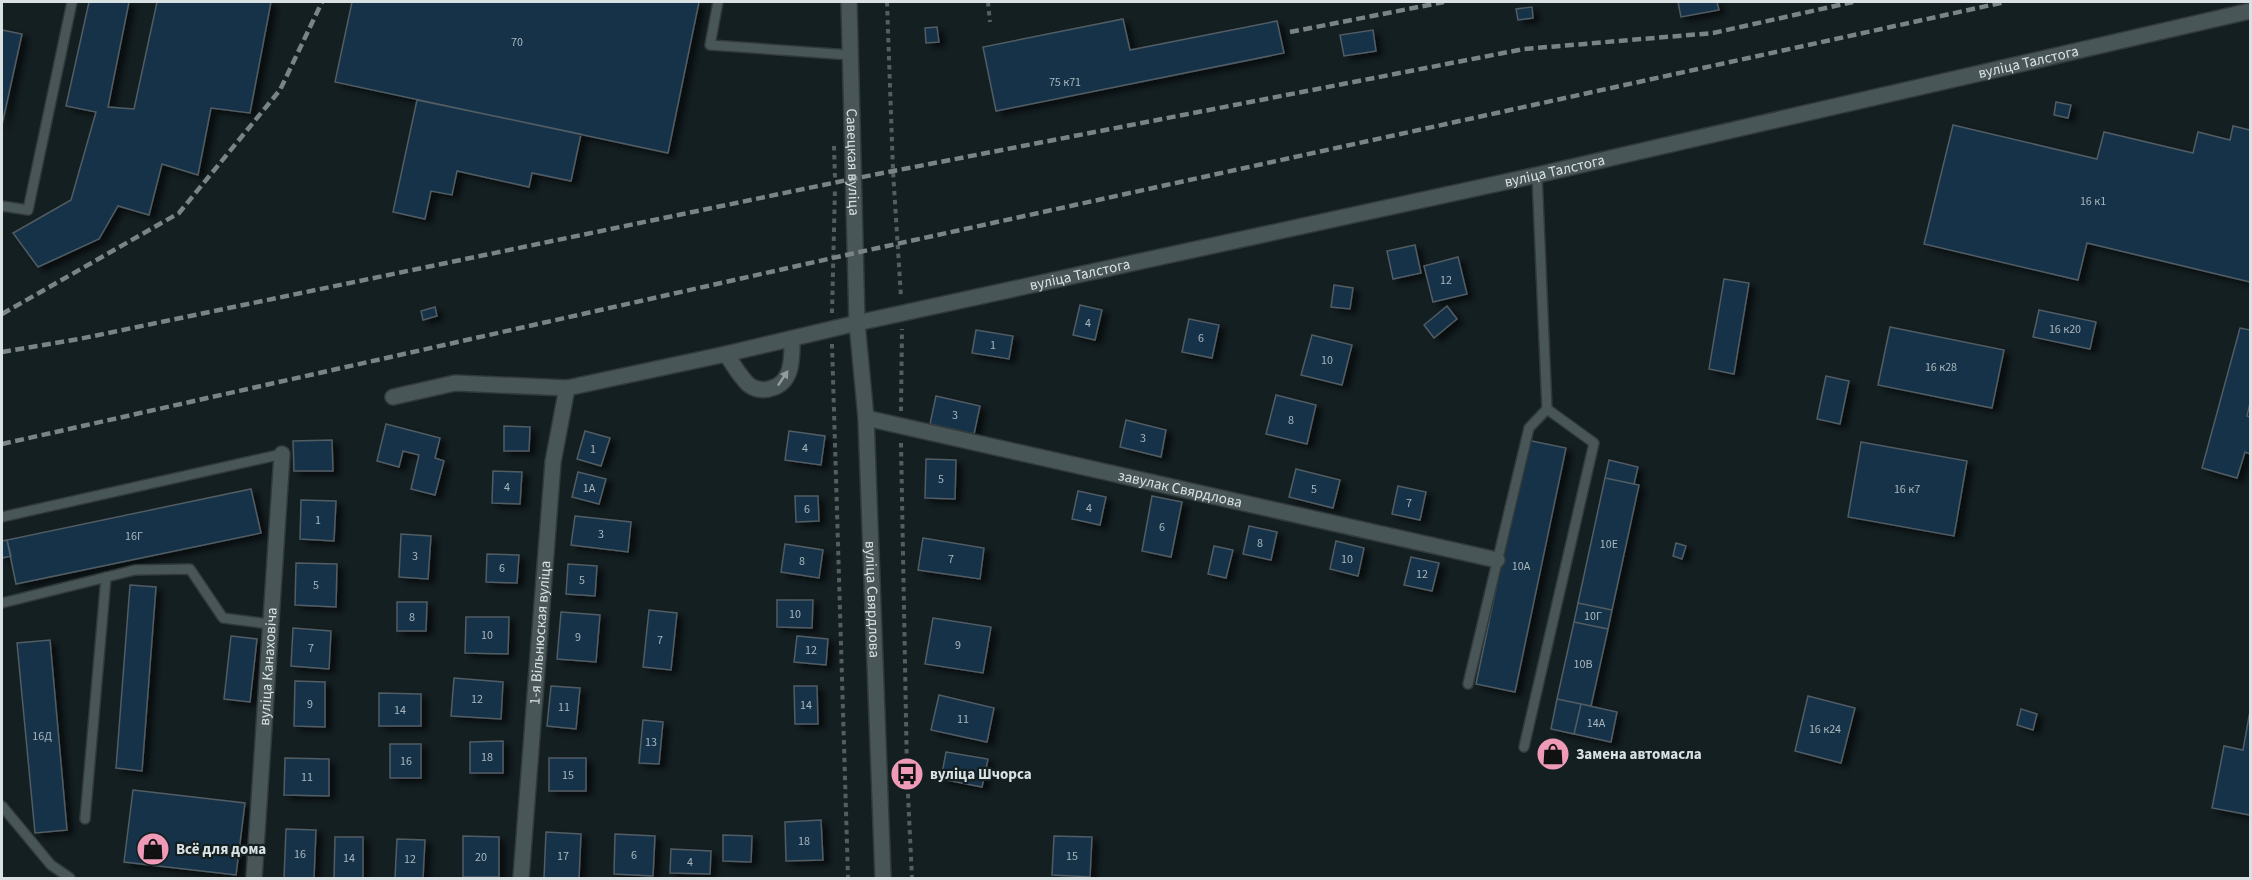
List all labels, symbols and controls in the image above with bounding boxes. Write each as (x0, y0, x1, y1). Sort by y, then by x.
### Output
house number: 70 (511, 34, 523, 51)
street label: вуліца Талстога (1976, 40, 2081, 84)
house number: 75 к71 (1049, 74, 1081, 91)
street label: Савецкая вуліца (841, 108, 865, 216)
street label: вуліца Талстога (1502, 149, 1607, 192)
house number: 16 к1 (2080, 193, 2106, 210)
street label: вуліца Талстога (1028, 253, 1132, 296)
house number: 12 (1440, 272, 1452, 289)
house number: 4 (1085, 315, 1091, 332)
house number: 16 к20 (2049, 321, 2081, 338)
house number: 6 (1198, 330, 1204, 347)
house number: 1 (990, 337, 996, 354)
house number: 10 (1321, 352, 1333, 369)
house number: 16 к28 (1925, 359, 1957, 376)
one-way arrow (777, 370, 789, 386)
house number: 3 (952, 407, 958, 424)
house number: 8 (1288, 412, 1294, 429)
house number: 3 (1140, 430, 1146, 447)
house number: 4 (802, 440, 808, 457)
house number: 1 (590, 441, 596, 458)
street label: завулак Свярдлова (1116, 465, 1244, 513)
house number: 5 (938, 471, 944, 488)
house number: 4 (504, 479, 510, 496)
house number: 1А (583, 480, 596, 497)
house number: 5 (1311, 481, 1317, 498)
house number: 16 к7 (1894, 481, 1920, 498)
house number: 7 (1406, 495, 1412, 512)
house number: 4 (1086, 500, 1092, 517)
house number: 6 (804, 501, 810, 518)
house number: 1 (315, 512, 321, 529)
house number: 6 (1159, 519, 1165, 536)
house number: 3 (598, 526, 604, 543)
house number: 16Г (125, 528, 143, 545)
house number: 8 (1257, 535, 1263, 552)
house number: 10Е (1600, 536, 1618, 553)
street label: вуліца Свярдлова (860, 541, 885, 658)
house number: 3 (412, 548, 418, 565)
house number: 7 (948, 551, 954, 568)
house number: 10 (1341, 551, 1353, 568)
house number: 8 (799, 553, 805, 570)
house number: 10А (1512, 558, 1531, 575)
house number: 6 (499, 560, 505, 577)
street label: 1-я Вільнюская вуліца (524, 560, 556, 706)
house number: 12 (1416, 566, 1428, 583)
house number: 5 (579, 572, 585, 589)
house number: 5 (313, 577, 319, 594)
house number: 10 (789, 606, 801, 623)
street label: вуліца Канаховіча (254, 607, 282, 726)
house number: 10Г (1584, 608, 1602, 625)
house number: 8 (409, 609, 415, 626)
house number: 10 (481, 627, 493, 644)
house number: 9 (575, 629, 581, 646)
house number: 7 (657, 632, 663, 649)
house number: 9 (955, 637, 961, 654)
house number: 7 (308, 640, 314, 657)
house number: 12 (805, 642, 817, 659)
house number: 10В (1574, 656, 1592, 673)
house number: 12 (471, 691, 483, 708)
house number: 9 (307, 696, 313, 713)
house number: 14 (800, 697, 812, 714)
house number: 11 (558, 699, 570, 716)
house number: 14 (394, 702, 406, 719)
house number: 11 (957, 711, 969, 728)
house number: 14А (1587, 715, 1606, 732)
house number: 16 к24 (1809, 721, 1841, 738)
house number: 16Д (32, 728, 52, 745)
house number: 13 (645, 734, 657, 751)
shop icon: Замена автомасла (1535, 736, 1571, 772)
place label: Замена автомасла (1576, 744, 1702, 765)
house number: 18 (481, 749, 493, 766)
house number: 16 (400, 753, 412, 770)
bus stop icon: вуліца Шчорса (889, 756, 925, 792)
place label: вуліца Шчорса (930, 764, 1032, 785)
house number: 15 (562, 767, 574, 784)
house number: 11 (301, 769, 313, 786)
shop icon: Всё для дома (135, 831, 171, 867)
house number: 18 (798, 833, 810, 850)
place label: Всё для дома (176, 839, 266, 860)
house number: 16 (294, 846, 306, 863)
house number: 6 (631, 847, 637, 864)
house number: 17 (557, 848, 569, 865)
house number: 15 (1066, 848, 1078, 865)
house number: 20 (475, 849, 487, 866)
house number: 14 (343, 850, 355, 867)
house number: 12 (404, 851, 416, 868)
house number: 4 (687, 854, 693, 871)

